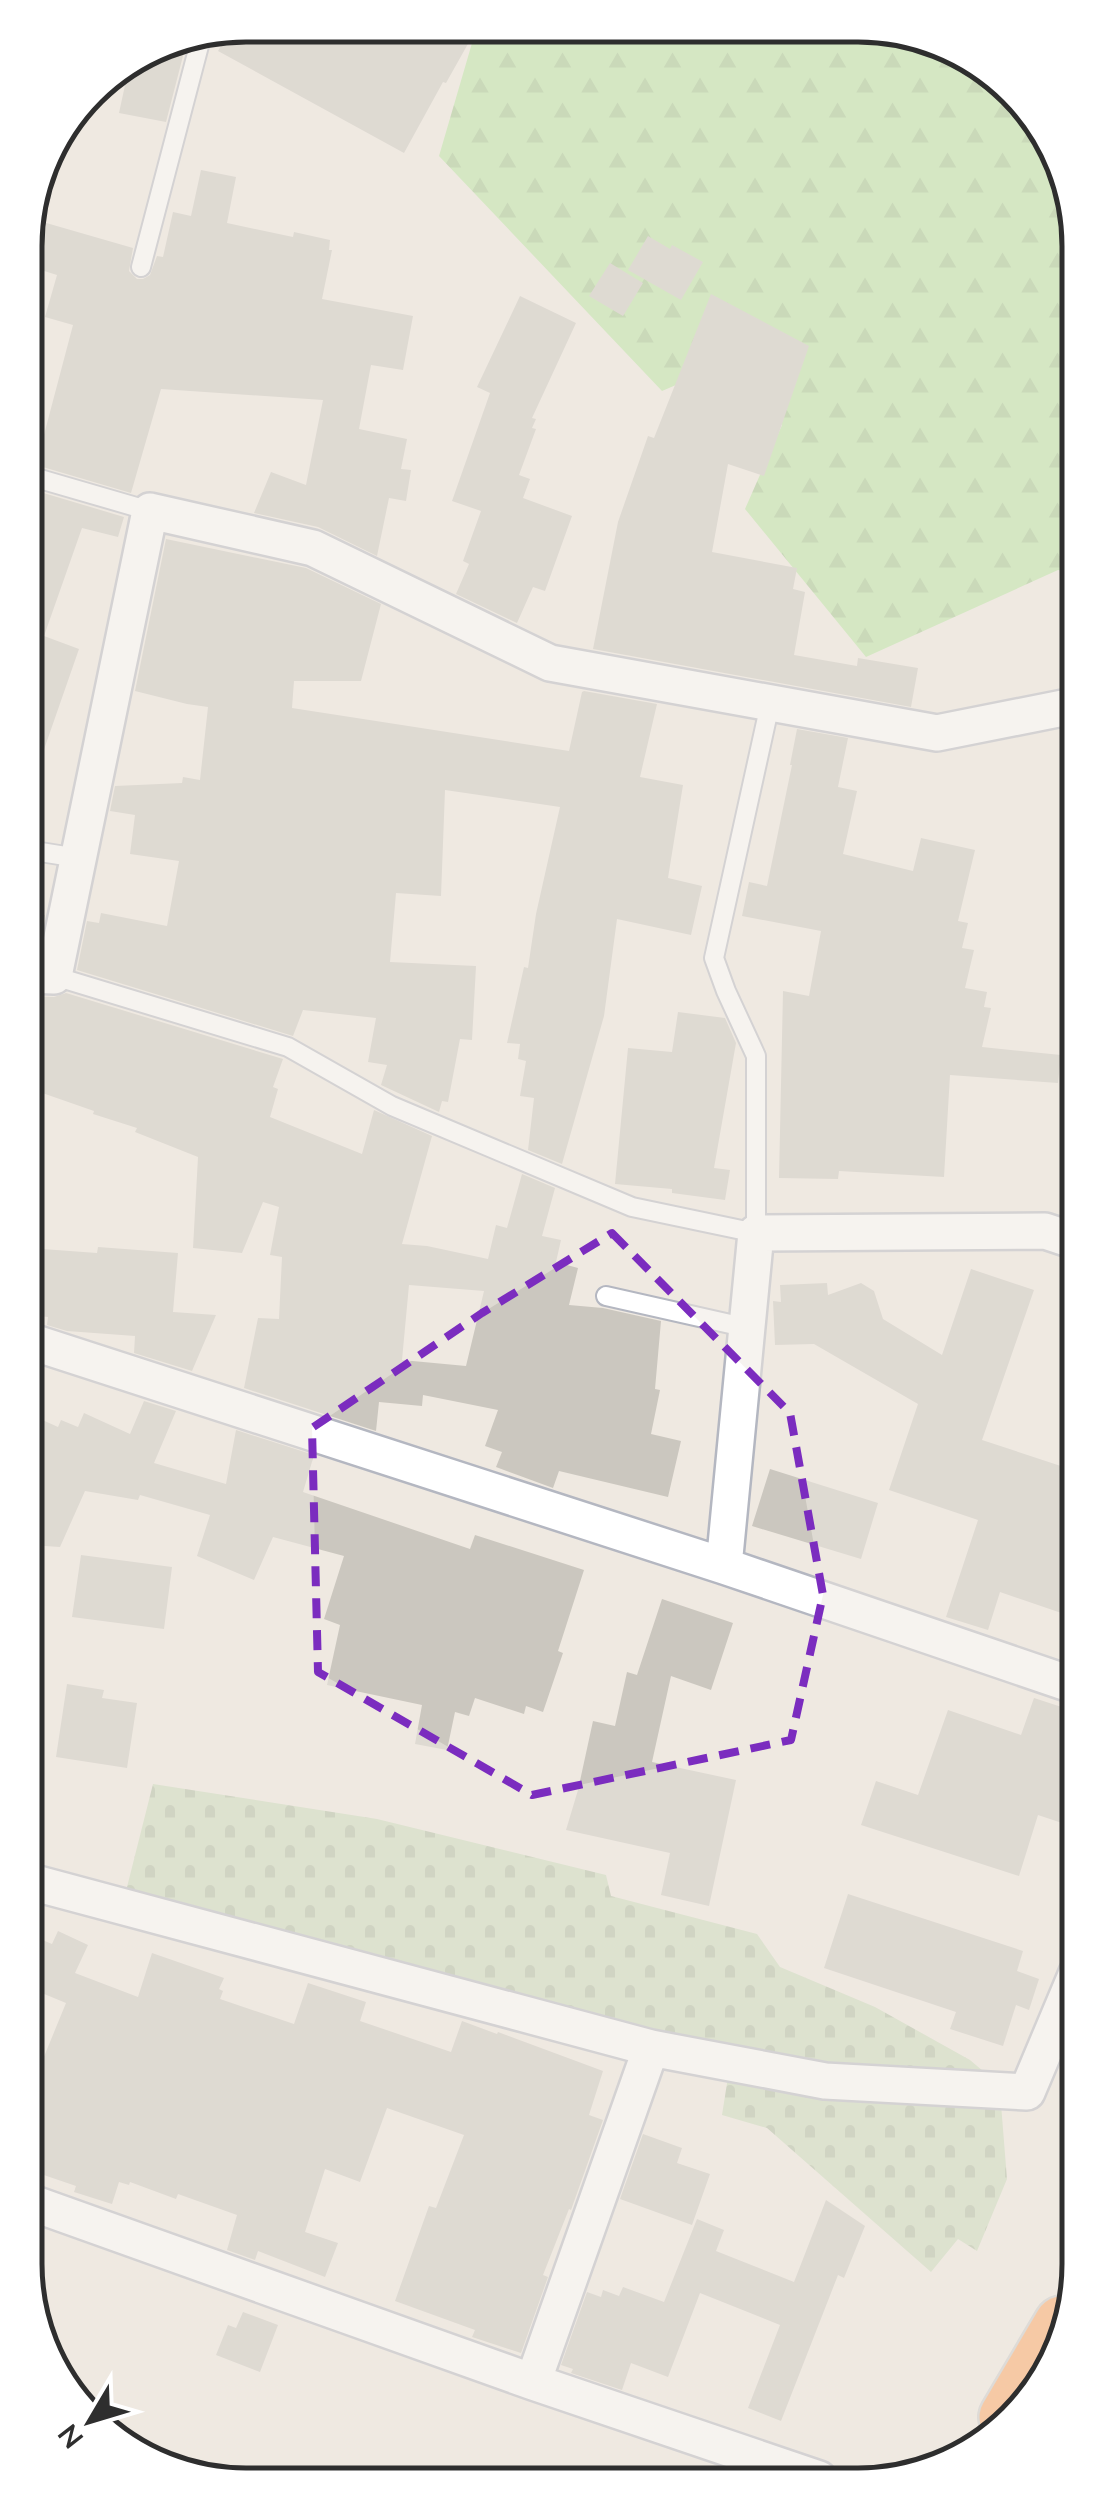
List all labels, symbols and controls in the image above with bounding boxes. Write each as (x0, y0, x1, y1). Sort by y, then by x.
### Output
north arrow (40, 2371, 140, 2471)
text: N (50, 2416, 93, 2456)

